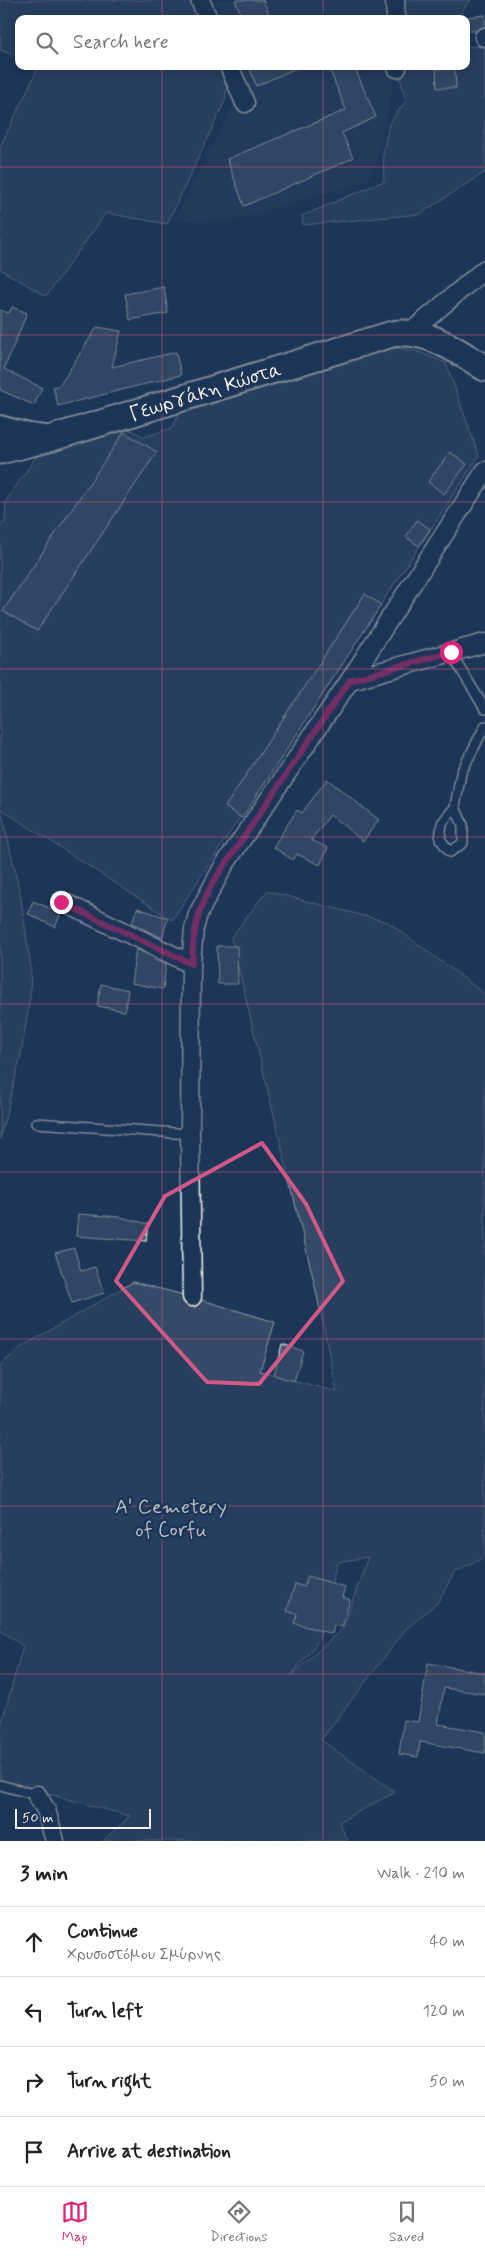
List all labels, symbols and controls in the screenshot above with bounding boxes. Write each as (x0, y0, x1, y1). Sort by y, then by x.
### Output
search box (15, 15, 470, 70)
icon: search (33, 29, 61, 57)
text: Search here (73, 30, 169, 55)
street label: Γεωργάκη Κώστα (126, 356, 285, 428)
route start (440, 641, 463, 664)
route end (50, 891, 73, 914)
park label: A' Cemetery of Corfu (115, 1494, 227, 1544)
scale bar (15, 1806, 151, 1829)
text: 50 m (22, 1809, 53, 1827)
text: 3 min (20, 1860, 68, 1888)
text: Walk · 210 m (377, 1863, 465, 1884)
text: Continue (67, 1919, 138, 1944)
icon: ahead (20, 1928, 48, 1956)
text: 40 m (429, 1931, 465, 1952)
text: Χρυσοστόμου Σμύρνης (67, 1944, 221, 1965)
icon: left (20, 1998, 48, 2026)
text: Turn left (67, 1999, 143, 2024)
text: 120 m (423, 2001, 465, 2022)
icon: right (20, 2068, 48, 2096)
text: Turn right (67, 2069, 151, 2094)
text: 50 m (429, 2071, 465, 2092)
icon: arrive (20, 2138, 48, 2166)
text: Arrive at destination (67, 2139, 231, 2164)
tab: Map (61, 2198, 89, 2246)
tab: Directions (210, 2198, 268, 2246)
tab: Saved (389, 2198, 424, 2246)

